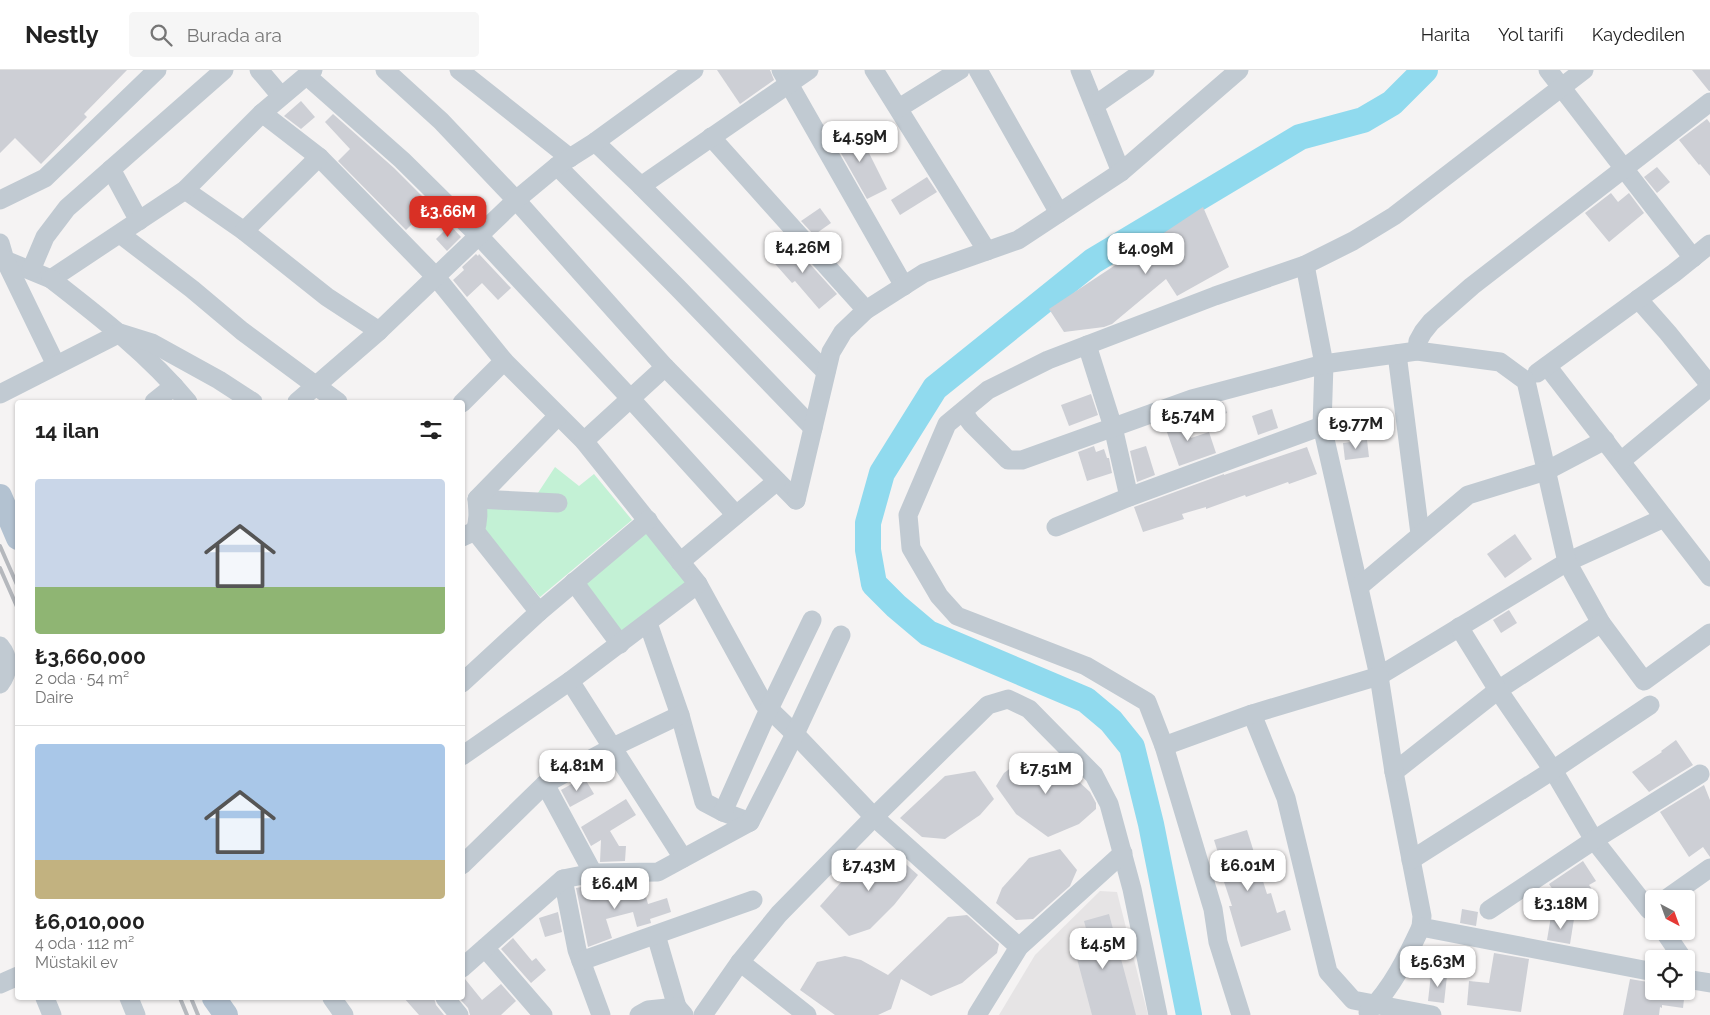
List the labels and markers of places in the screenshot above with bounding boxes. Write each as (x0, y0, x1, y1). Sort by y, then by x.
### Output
pin: ₺4.59M (819, 121, 901, 163)
pin: ₺3.66M (407, 196, 489, 238)
pin: ₺4.26M (762, 232, 844, 274)
pin: ₺4.09M (1105, 232, 1187, 275)
pin: ₺5.74M (1147, 400, 1229, 442)
pin: ₺9.77M (1315, 408, 1397, 450)
pin: ₺4.81M (536, 750, 618, 792)
pin: ₺7.51M (1005, 752, 1087, 795)
pin: ₺7.43M (828, 850, 910, 892)
pin: ₺6.01M (1207, 850, 1289, 892)
pin: ₺6.4M (580, 868, 650, 910)
pin: ₺3.18M (1520, 888, 1602, 930)
pin: ₺4.5M (1068, 928, 1138, 970)
pin: ₺5.63M (1397, 946, 1479, 988)

